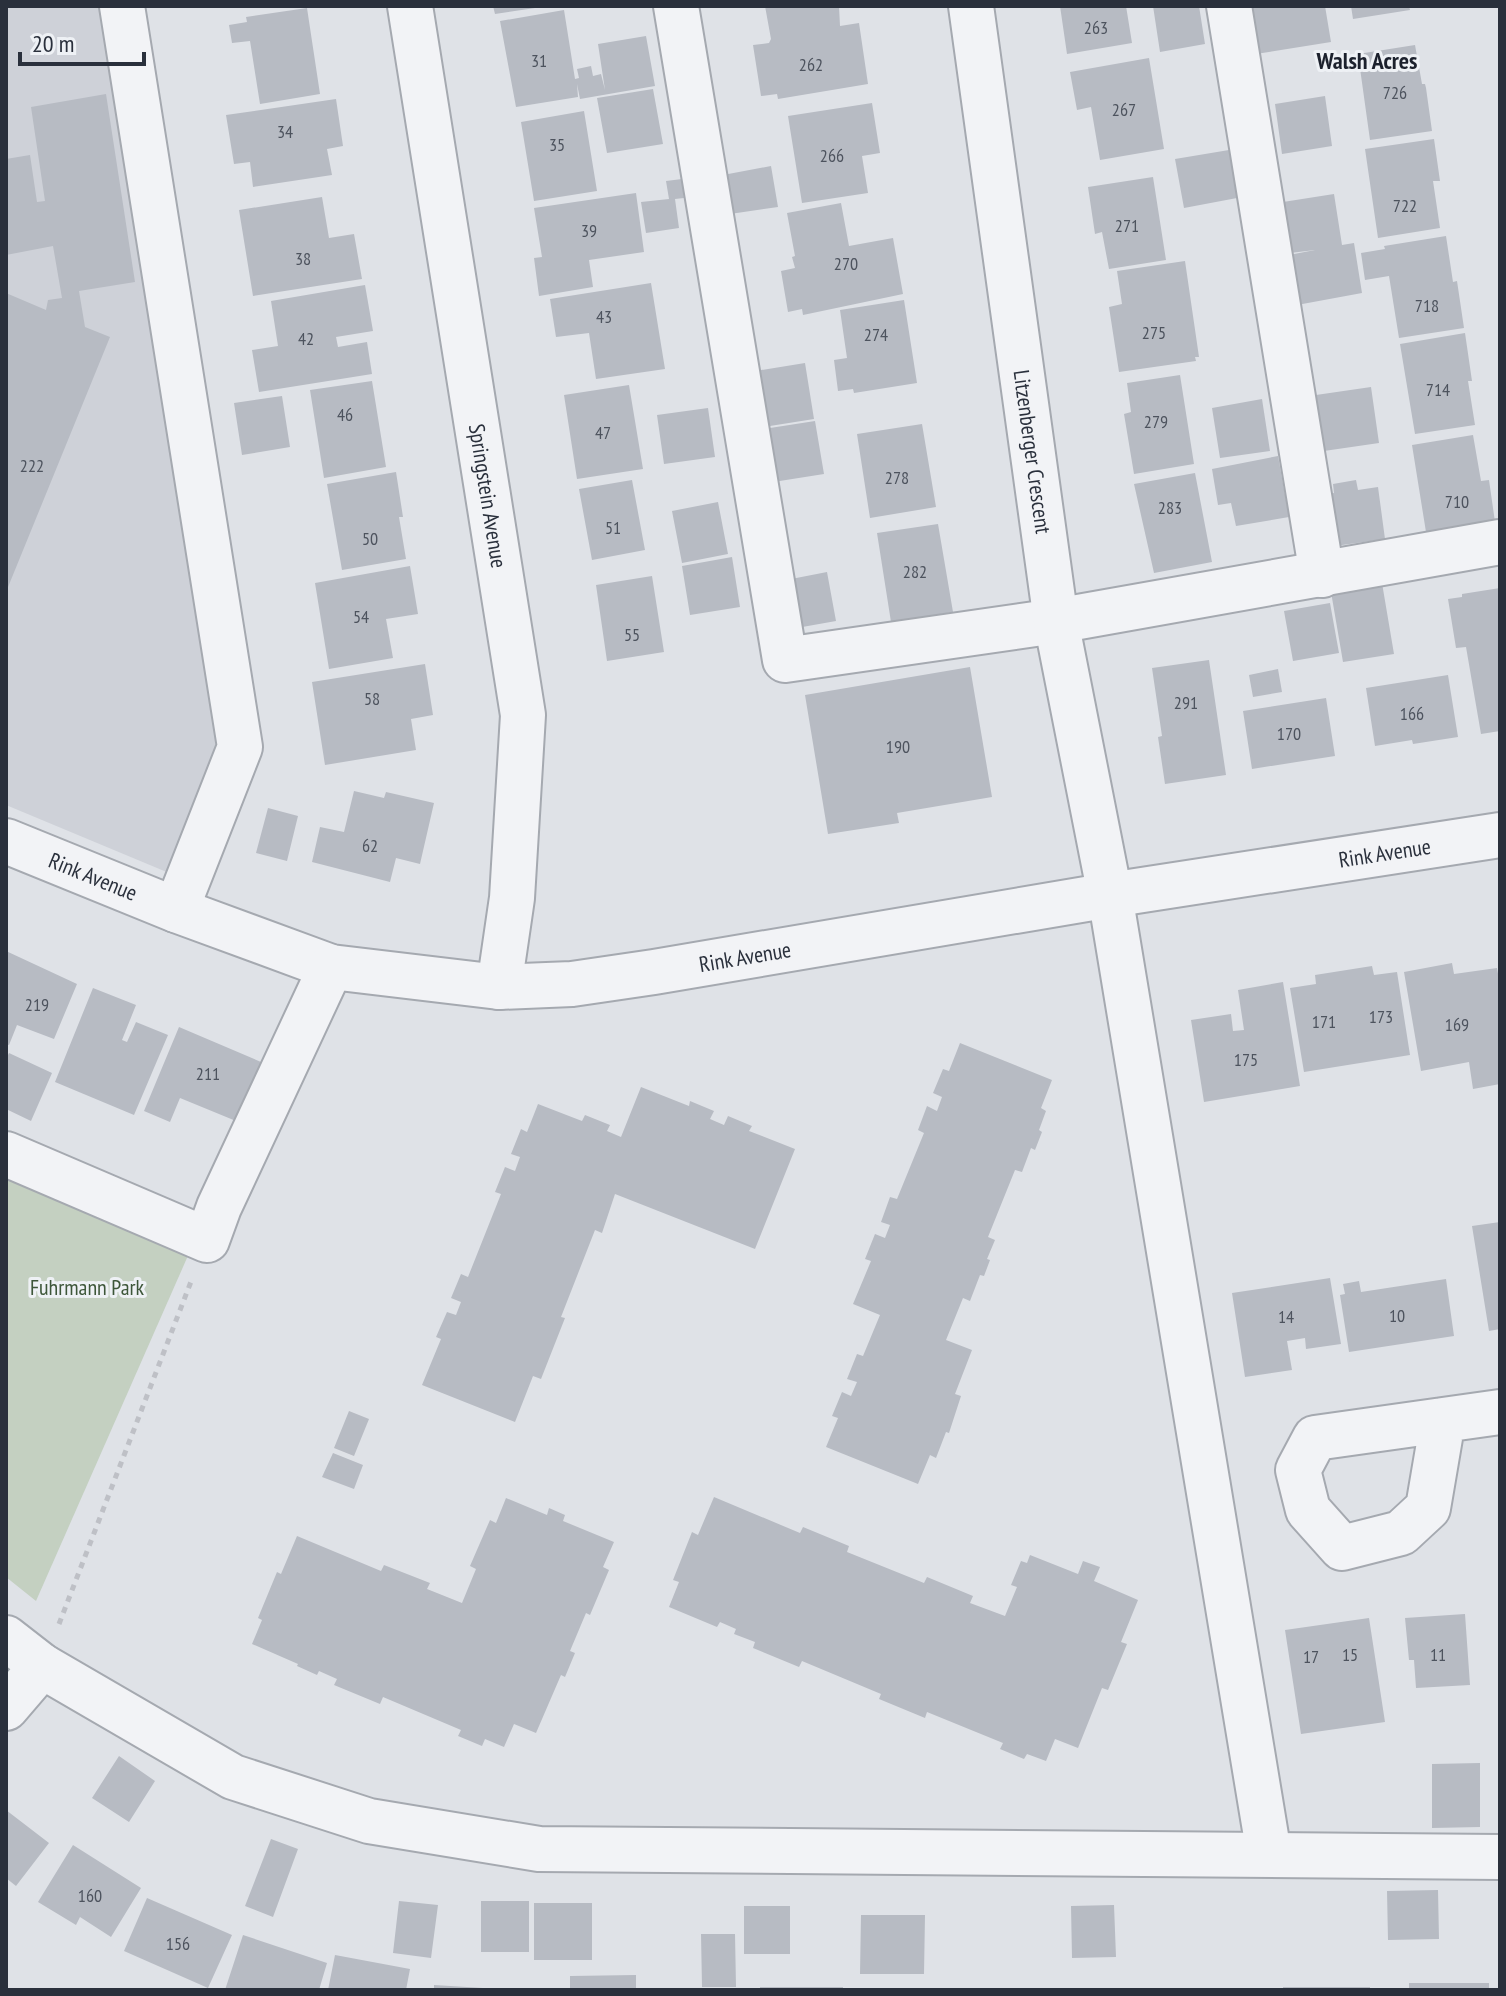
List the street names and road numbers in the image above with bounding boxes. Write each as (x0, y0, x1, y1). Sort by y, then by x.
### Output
street label: Litzenberger Crescent (1007, 368, 1058, 535)
street label: Springstein Avenue (463, 422, 513, 570)
street label: Rink Avenue (1337, 832, 1433, 874)
street label: Rink Avenue (45, 846, 141, 907)
street label: Rink Avenue (697, 935, 793, 978)

